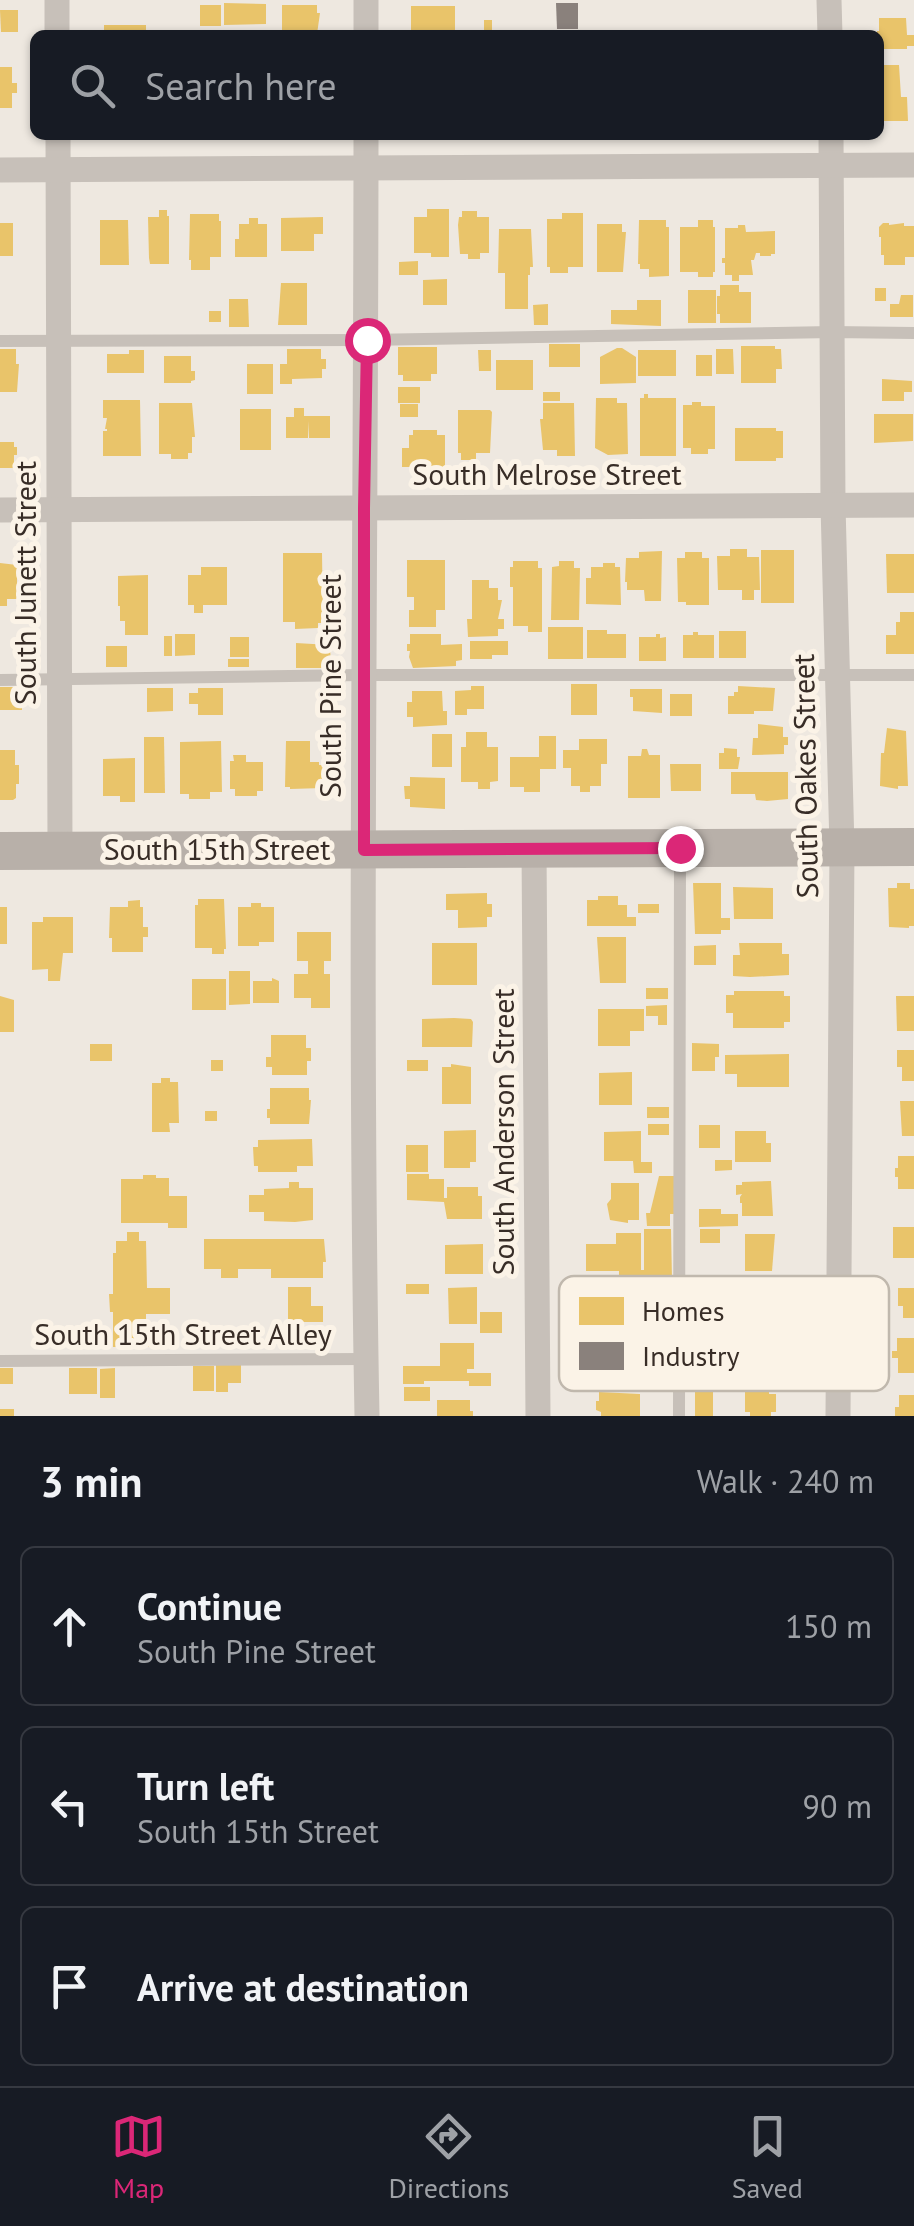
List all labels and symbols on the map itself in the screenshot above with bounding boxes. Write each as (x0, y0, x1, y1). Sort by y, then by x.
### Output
route start (345, 318, 391, 364)
street label: South Melrose Street (412, 454, 682, 493)
street label: South Junett Street (5, 461, 44, 705)
street label: South Pine Street (310, 574, 349, 798)
street label: South Oakes Street (783, 653, 826, 899)
route end (658, 826, 704, 872)
street label: South 15th Street (104, 829, 330, 868)
street label: South Anderson Street (483, 988, 522, 1276)
legend (559, 1276, 889, 1391)
text: Homes (642, 1292, 725, 1329)
street label: South 15th Street Alley (34, 1314, 332, 1353)
text: Industry (642, 1337, 739, 1374)

